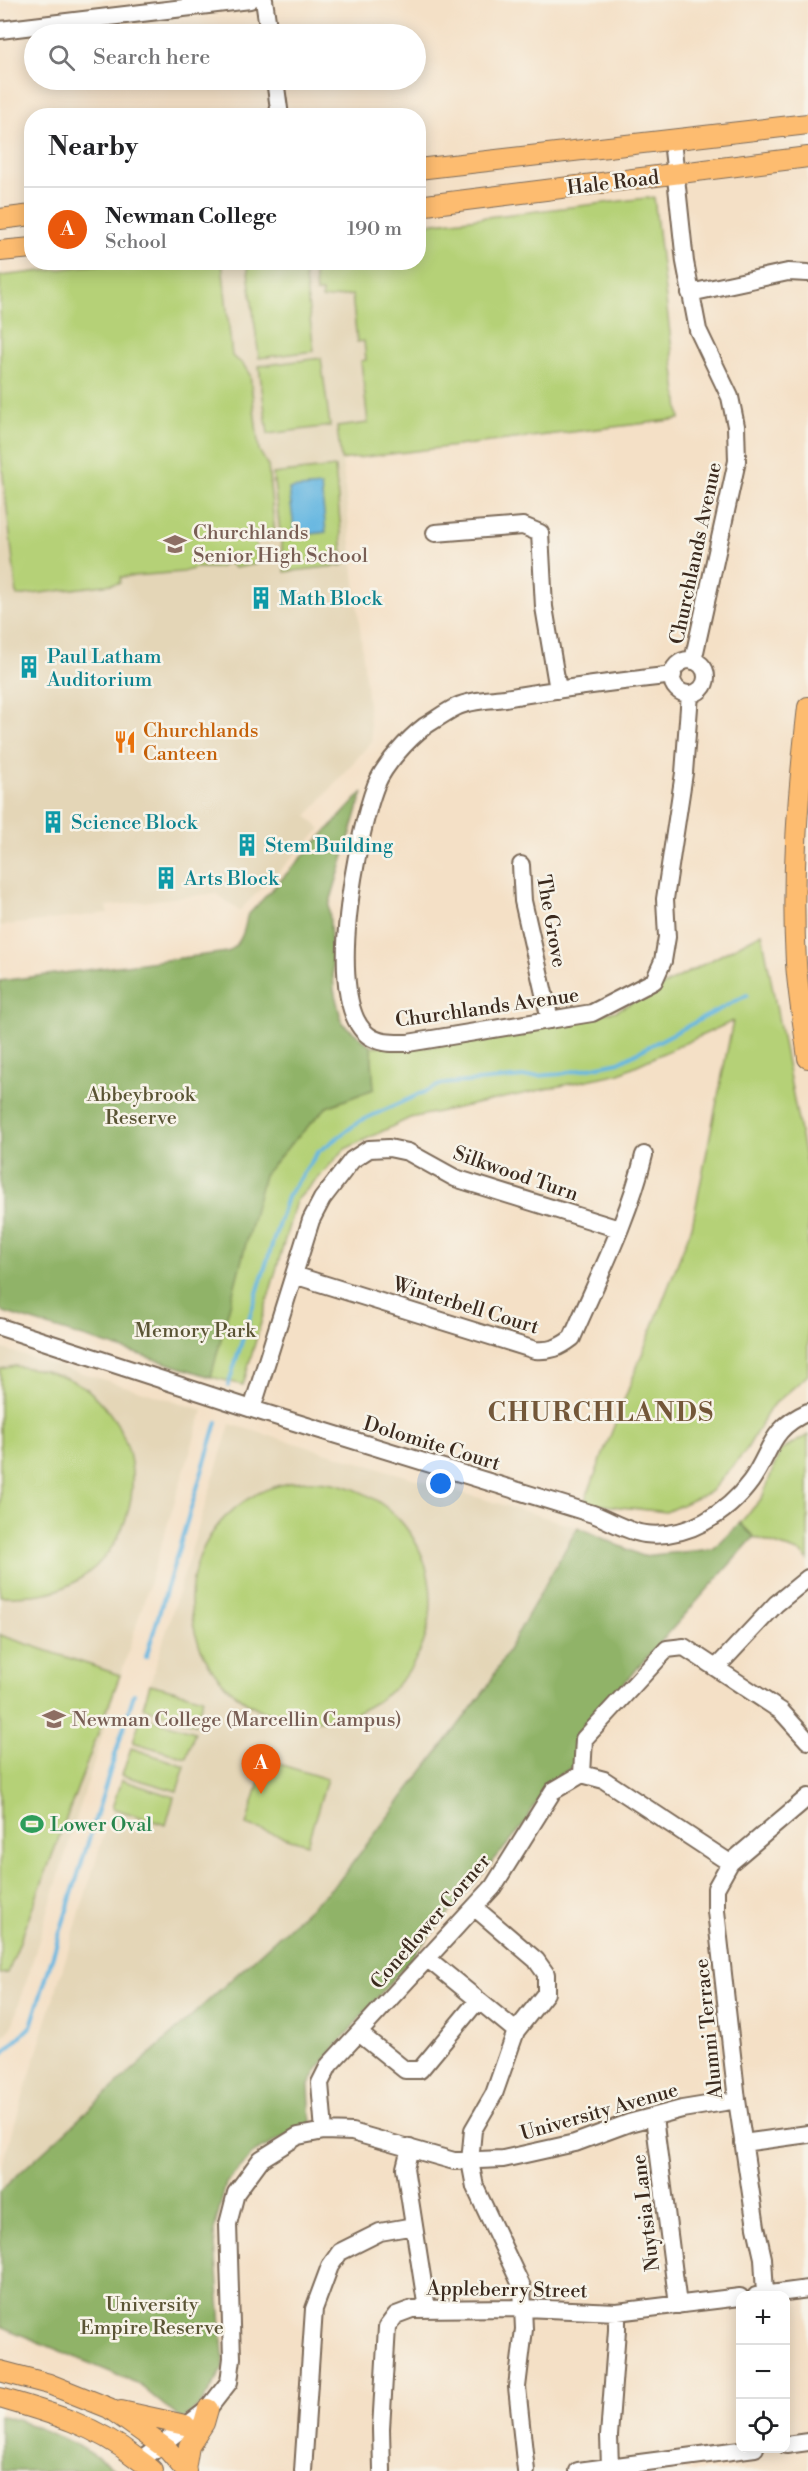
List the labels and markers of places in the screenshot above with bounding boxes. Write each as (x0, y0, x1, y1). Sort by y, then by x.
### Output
place label: Churchlands Senior High School (193, 521, 368, 569)
school or university icon: Churchlands Senior High School (162, 531, 188, 557)
building icon: Math Block (248, 585, 274, 611)
place label: Math Block (279, 587, 383, 612)
place label: Paul Latham Auditorium (46, 645, 162, 693)
building icon: Paul Latham Auditorium (16, 654, 42, 680)
place label: Churchlands Canteen (143, 719, 258, 767)
restaurant icon: Churchlands Canteen (112, 729, 138, 755)
building icon: Science Block (40, 809, 66, 835)
place label: Science Block (71, 811, 199, 836)
building icon: Stem Building (234, 832, 260, 858)
place label: Stem Building (265, 834, 394, 859)
building icon: Arts Block (153, 865, 179, 891)
place label: Arts Block (183, 867, 280, 892)
school or university icon: Newman College (Marcellin Campus) (41, 1706, 67, 1732)
place label: Newman College (Marcellin Campus) (72, 1708, 402, 1733)
pin: A (242, 1744, 280, 1794)
sports icon: Lower Oval (19, 1811, 45, 1837)
place label: Lower Oval (50, 1813, 152, 1838)

